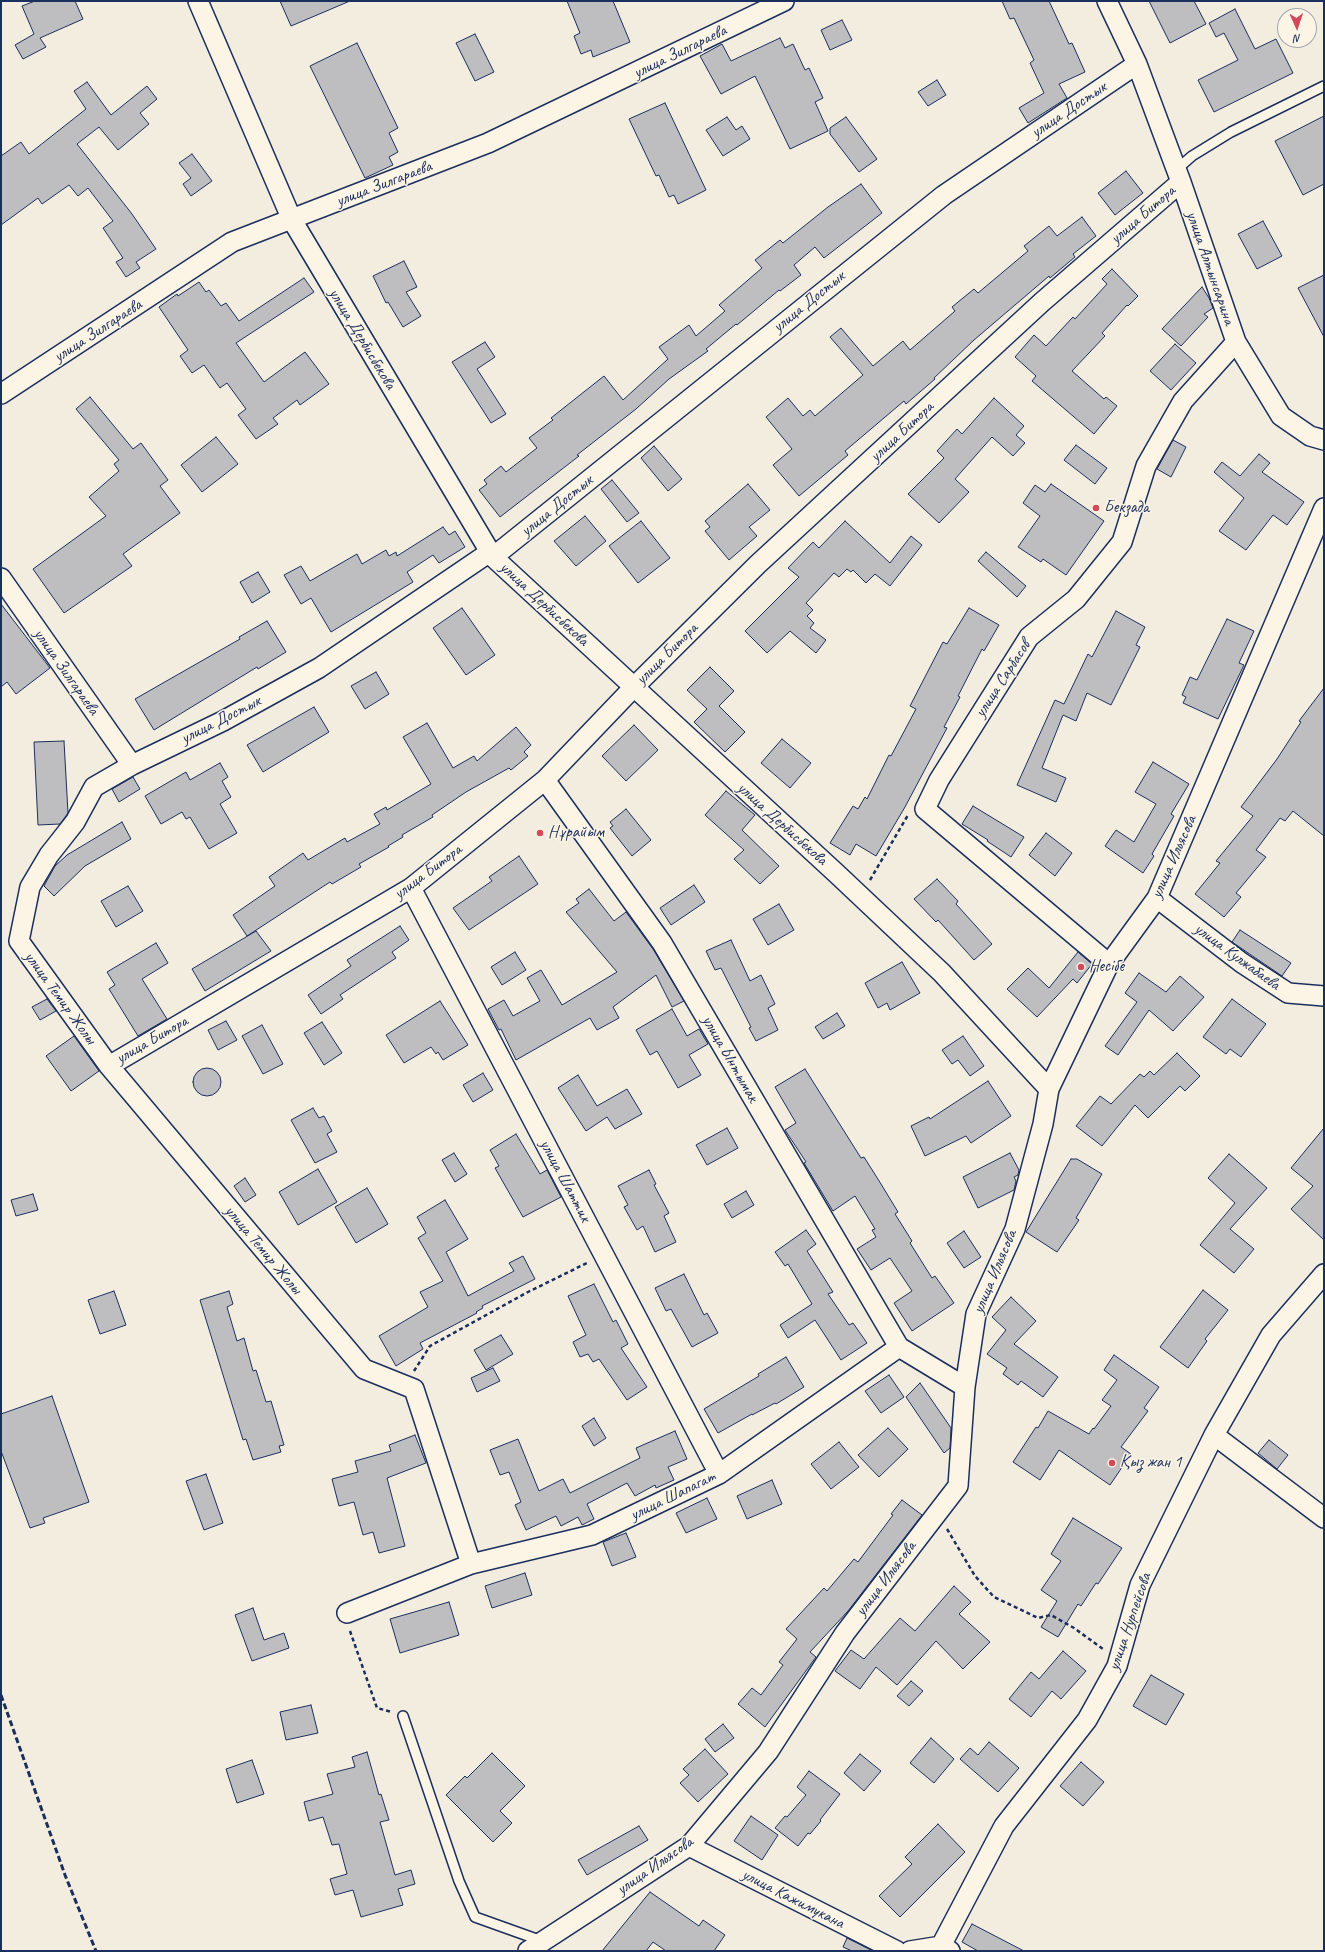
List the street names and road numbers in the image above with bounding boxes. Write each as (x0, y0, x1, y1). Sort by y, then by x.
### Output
street label: улица Зилгараева (630, 21, 730, 83)
street label: улица Достык (1027, 77, 1111, 143)
street label: улица Зилгараева (333, 156, 435, 212)
street label: улица Битора (1106, 181, 1180, 249)
street label: улица Алтынсарина (1181, 208, 1239, 328)
street label: улица Достык (769, 267, 849, 337)
street label: улица Дербисбекова (324, 285, 400, 393)
street label: улица Зилгараева (50, 295, 146, 367)
street label: улица Битора (866, 397, 938, 467)
street label: улица Достык (517, 471, 597, 541)
street label: улица Дербисбекова (495, 558, 593, 650)
street label: улица Битора (632, 619, 702, 689)
street label: улица Зилгараева (29, 625, 103, 719)
street label: улица Сарбасов (971, 637, 1035, 721)
street label: улица Достык (178, 691, 264, 749)
street label: улица Дербисбекова (733, 778, 831, 870)
street label: улица Ильясова (1147, 812, 1201, 902)
street label: улица Битора (390, 840, 466, 904)
street label: улица Кулжабаева (1190, 919, 1284, 995)
street label: улица Темир Жолы (19, 948, 101, 1048)
street label: улица Битора (112, 1011, 192, 1069)
street label: улица Ынтымак (697, 1012, 763, 1106)
street label: улица Шаттик (535, 1136, 595, 1226)
street label: улица Темир Жолы (220, 1201, 306, 1299)
street label: улица Ильясова (968, 1227, 1022, 1317)
street label: улица Шапагат (627, 1467, 719, 1525)
street label: улица Ильясова (851, 1537, 921, 1621)
street label: улица Нурпейсова (1104, 1571, 1156, 1673)
street label: улица Ильясова (613, 1832, 697, 1900)
street label: улица Кажимукана (738, 1864, 848, 1934)

